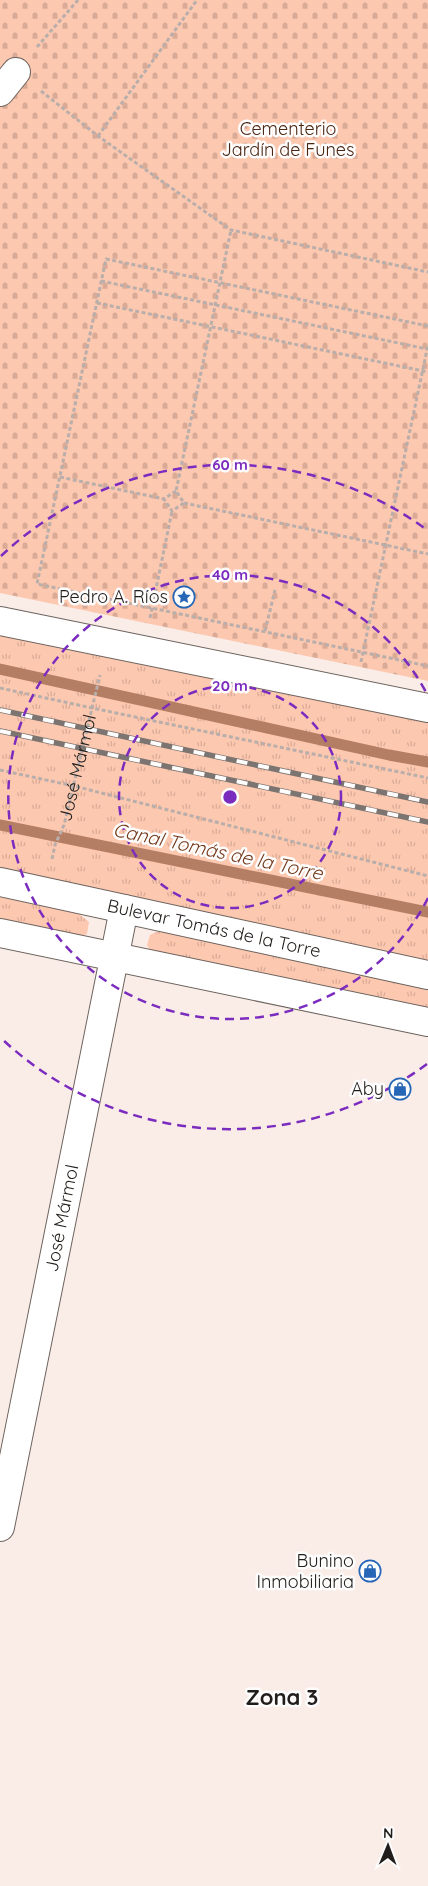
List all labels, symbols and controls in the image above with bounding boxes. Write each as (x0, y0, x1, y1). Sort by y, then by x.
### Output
park label: Cementerio Jardín de Funes (222, 117, 354, 161)
text: 60 m (212, 455, 248, 474)
text: 40 m (212, 565, 248, 584)
place label: Pedro A. Ríos (59, 585, 168, 608)
place icon: Pedro A. Ríos (172, 585, 196, 609)
text: 20 m (212, 676, 248, 695)
street label: José Mármol (53, 712, 101, 823)
centre of rings (221, 788, 239, 806)
water label: Canal Tomás de la Torre (111, 817, 326, 885)
street label: Bulevar Tomás de la Torre (105, 894, 323, 962)
place label: Aby (351, 1077, 384, 1100)
shop icon: Aby (388, 1077, 412, 1101)
street label: José Mármol (39, 1162, 83, 1274)
place label: Bunino Inmobiliaria (256, 1549, 354, 1593)
shop icon: Bunino Inmobiliaria (358, 1559, 382, 1583)
district label: Zona 3 (246, 1683, 318, 1711)
north arrow (363, 1821, 413, 1871)
text: N (383, 1824, 394, 1842)

